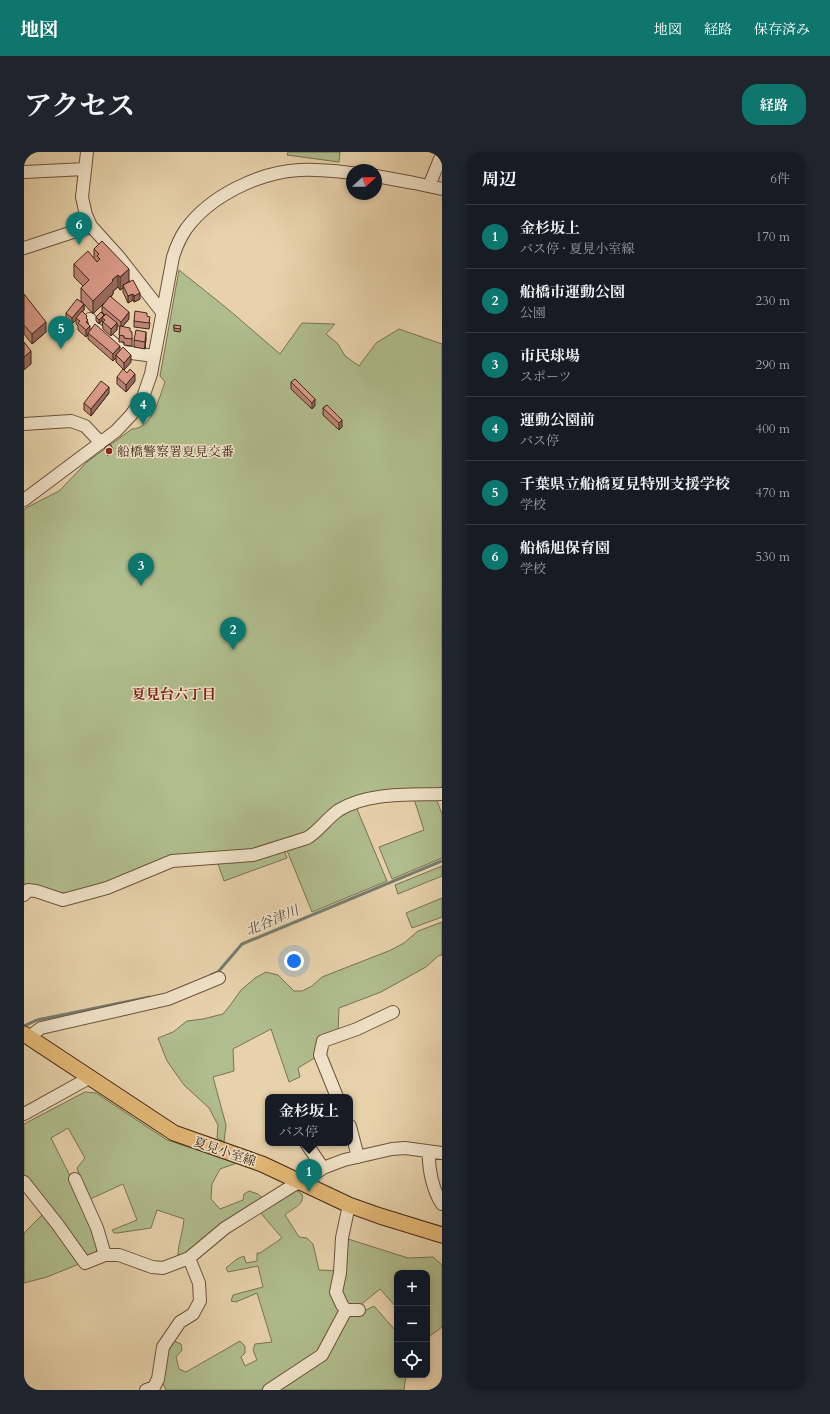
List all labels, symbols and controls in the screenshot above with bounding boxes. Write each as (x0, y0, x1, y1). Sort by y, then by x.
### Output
text: 地図 (20, 17, 58, 43)
text: 地図 (654, 20, 682, 39)
text: 経路 (704, 20, 732, 39)
text: 保存済み (754, 20, 810, 39)
button: 経路 (742, 84, 806, 125)
text: アクセス (24, 87, 135, 125)
north arrow (346, 164, 382, 200)
text: 周辺 (482, 168, 516, 191)
text: 6件 (770, 170, 790, 188)
pin: 6 (66, 212, 92, 245)
text: 金杉坂上 (520, 218, 580, 238)
text: 1 (492, 228, 498, 246)
text: 170 m (756, 228, 790, 246)
text: バス停 · 夏見小室線 (520, 240, 634, 258)
text: 船橋市運動公園 (520, 282, 625, 302)
text: 2 (492, 292, 498, 310)
text: 230 m (756, 292, 790, 310)
text: 公園 (520, 304, 546, 322)
pin: 5 (48, 316, 74, 349)
text: 市民球場 (520, 346, 580, 366)
text: 3 (492, 356, 498, 374)
text: 290 m (756, 356, 790, 374)
text: スポーツ (520, 368, 571, 386)
pin: 4 (130, 392, 156, 425)
text: 運動公園前 (520, 410, 595, 430)
text: 4 (492, 420, 498, 438)
text: 400 m (756, 420, 790, 438)
text: バス停 (520, 432, 559, 450)
place label: 船橋警察署夏見交番 (117, 443, 234, 461)
marker: 船橋警察署夏見交番 (104, 446, 114, 456)
text: 千葉県立船橋夏見特別支援学校 (520, 474, 730, 494)
text: 5 (492, 484, 498, 502)
text: 470 m (756, 484, 790, 502)
text: 学校 (520, 496, 546, 514)
text: 船橋旭保育園 (520, 538, 610, 558)
text: 6 (492, 548, 498, 566)
text: 530 m (756, 548, 790, 566)
pin: 3 (128, 553, 154, 586)
text: 学校 (520, 560, 546, 578)
pin: 2 (220, 617, 246, 650)
district label: 夏見台六丁目 (132, 685, 216, 704)
water label: 北谷津川 (243, 900, 304, 940)
your location (284, 951, 304, 971)
popup (265, 1094, 353, 1146)
text: 金杉坂上 (279, 1101, 339, 1121)
text: バス停 (279, 1123, 318, 1141)
street label: 夏見小室線 (191, 1133, 258, 1171)
pin: 1 (296, 1159, 322, 1192)
map controls (394, 1270, 430, 1378)
button: + (394, 1270, 430, 1306)
button: − (394, 1306, 430, 1342)
button: locate (394, 1342, 430, 1378)

